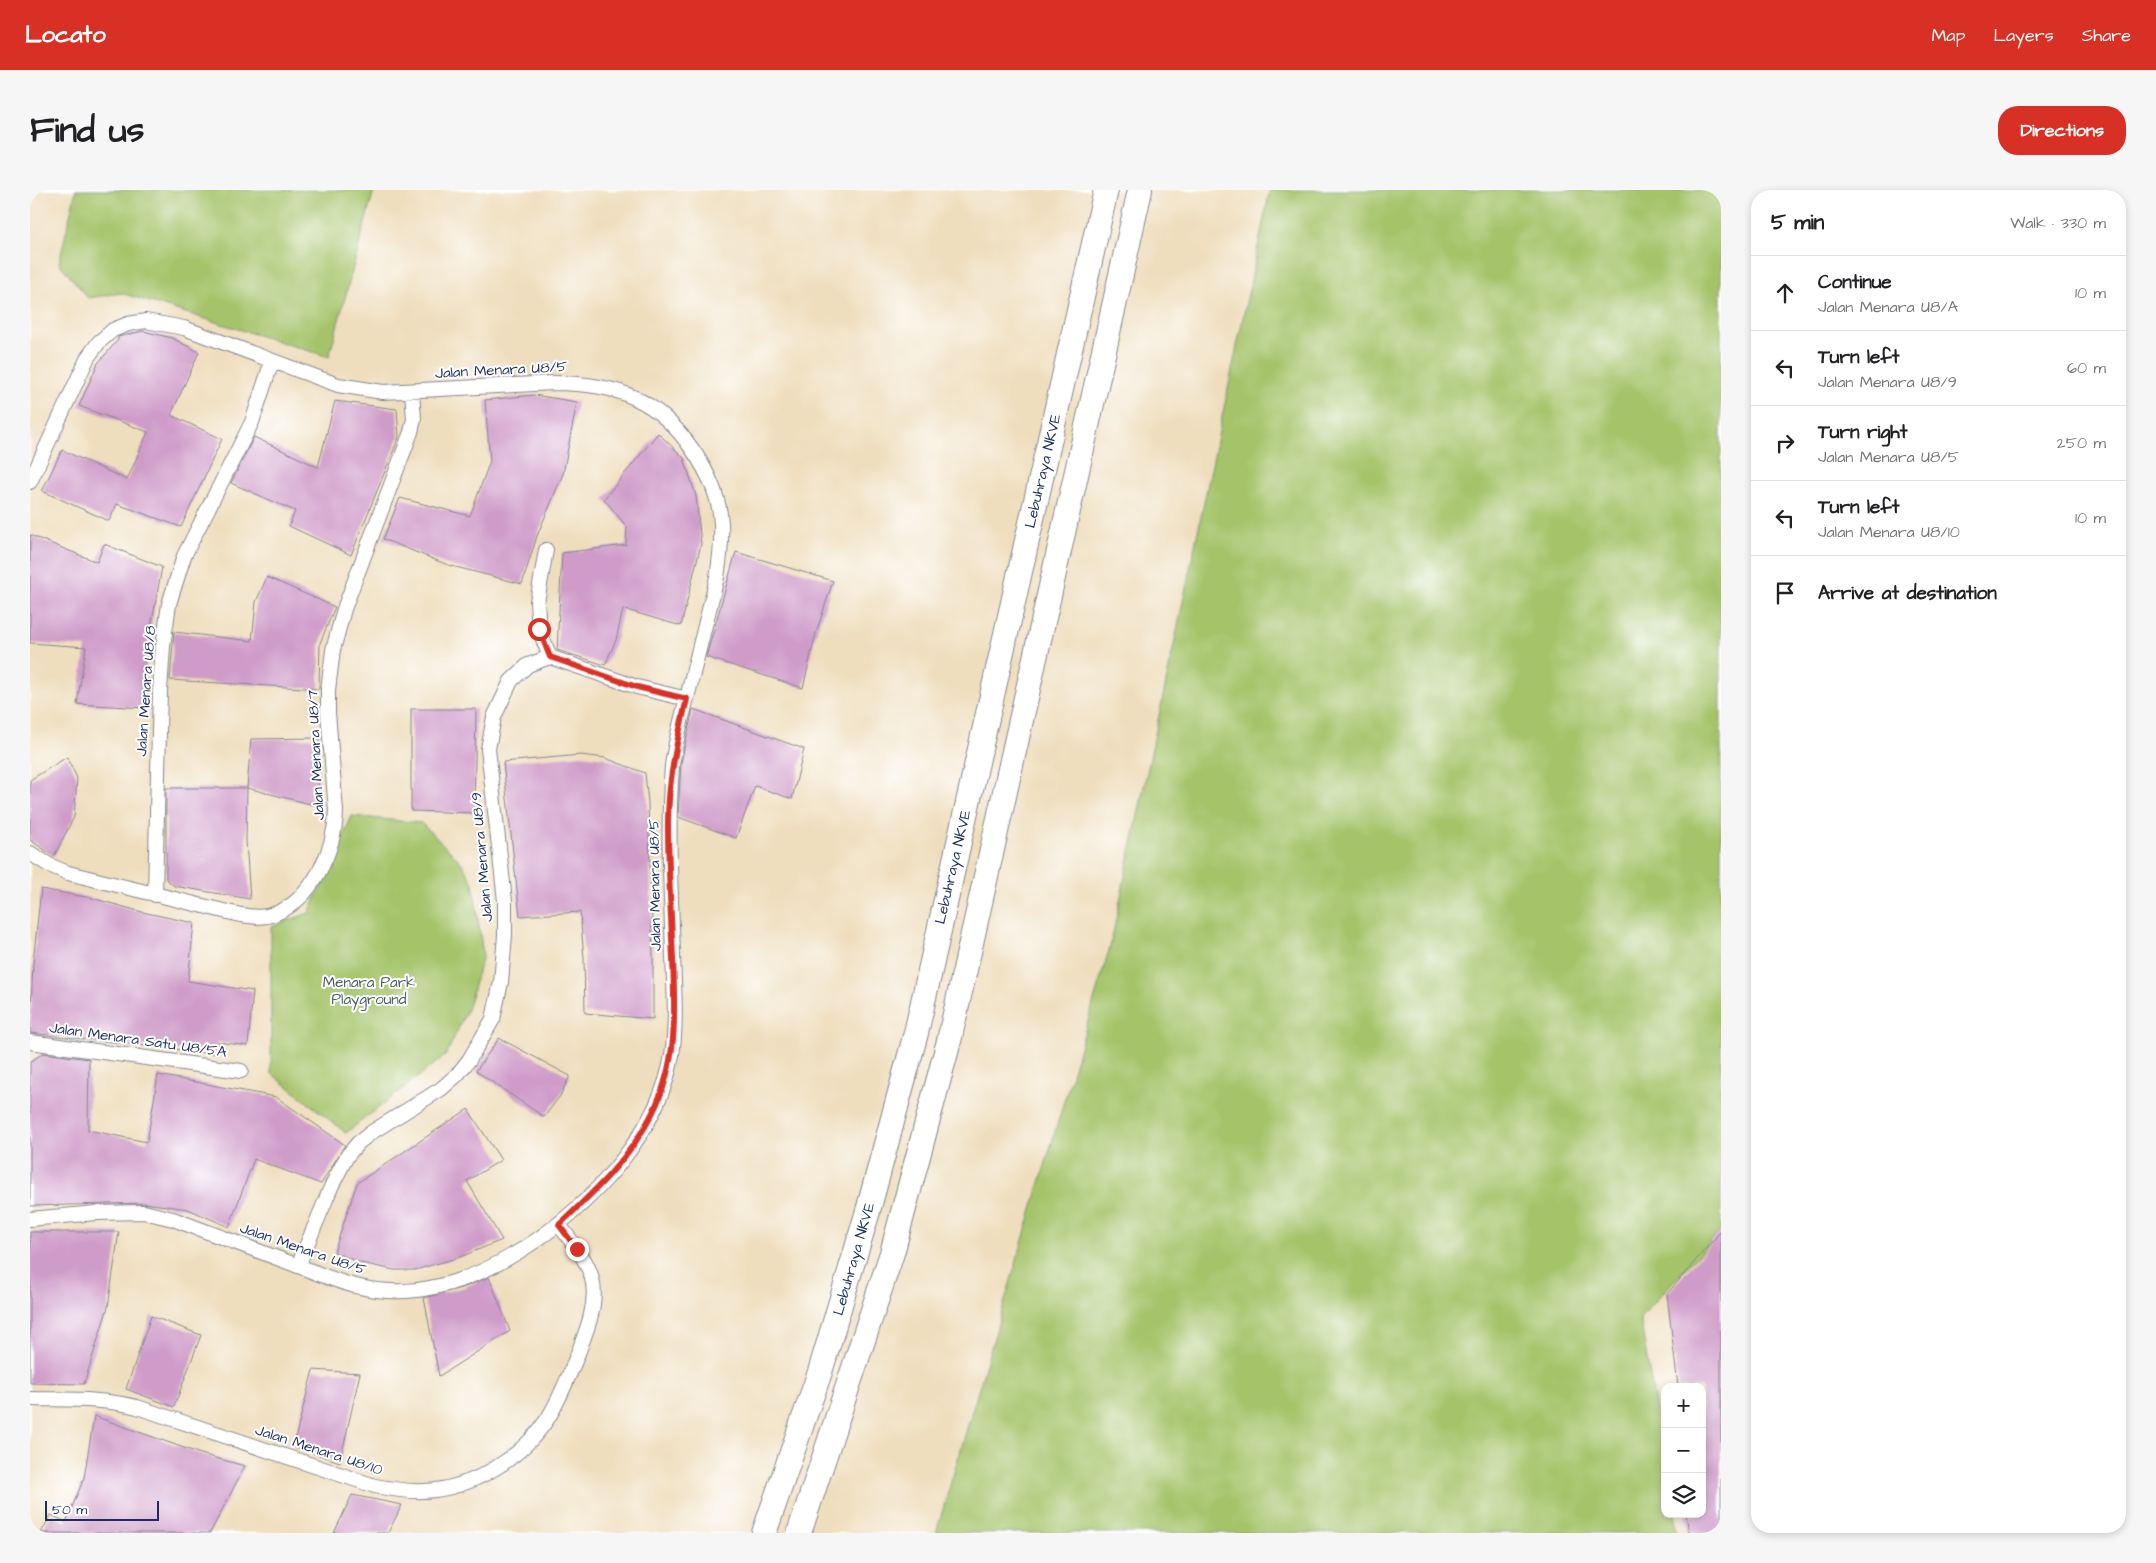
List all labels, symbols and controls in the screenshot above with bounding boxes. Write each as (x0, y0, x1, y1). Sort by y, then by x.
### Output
text: Locato (25, 18, 106, 52)
text: Map (1931, 23, 1965, 48)
text: Layers (1993, 23, 2054, 48)
text: Share (2082, 23, 2131, 48)
text: Find us (30, 106, 144, 155)
button: Directions (1998, 106, 2126, 155)
text: 5 min (1771, 208, 1824, 237)
text: Walk · 330 m (2010, 212, 2106, 234)
text: Continue (1818, 269, 1892, 296)
icon: ahead (1771, 279, 1799, 307)
text: 10 m (2075, 282, 2106, 304)
text: Jalan Menara U8/A (1818, 296, 1958, 318)
text: Turn left (1818, 344, 1899, 371)
icon: left (1771, 354, 1799, 382)
street label: Jalan Menara U8/5 (434, 356, 568, 384)
text: 60 m (2067, 357, 2106, 379)
text: Jalan Menara U8/9 (1818, 371, 1957, 393)
street label: Lebuhraya NKVE (1020, 412, 1067, 530)
text: Turn right (1818, 419, 1907, 446)
icon: right (1771, 429, 1799, 457)
text: 250 m (2057, 432, 2106, 454)
text: Jalan Menara U8/5 (1818, 446, 1959, 468)
text: Turn left (1818, 494, 1899, 521)
icon: left (1771, 504, 1799, 532)
text: 10 m (2075, 507, 2106, 529)
text: Jalan Menara U8/10 (1818, 521, 1960, 543)
icon: arrive (1771, 579, 1799, 607)
text: Arrive at destination (1818, 580, 1997, 607)
route start (528, 618, 551, 641)
street label: Jalan Menara U8/8 (131, 624, 161, 757)
street label: Jalan Menara U8/7 (302, 689, 330, 821)
street label: Jalan Menara U8/9 (466, 791, 498, 923)
street label: Lebuhraya NKVE (930, 808, 977, 926)
street label: Jalan Menara U8/5 (643, 818, 667, 951)
park label: Menara Park Playground (323, 972, 415, 1011)
street label: Jalan Menara Satu U8/5A (48, 1017, 228, 1063)
street label: Lebuhraya NKVE (828, 1200, 881, 1318)
street label: Jalan Menara U8/5 (237, 1218, 369, 1281)
route end (566, 1238, 589, 1261)
map controls (1661, 1383, 1706, 1518)
button: + (1661, 1383, 1706, 1428)
street label: Jalan Menara U8/10 (253, 1419, 386, 1481)
button: − (1661, 1428, 1706, 1473)
button: layers (1661, 1473, 1706, 1518)
scale bar (45, 1498, 159, 1521)
text: 50 m (52, 1500, 87, 1520)

